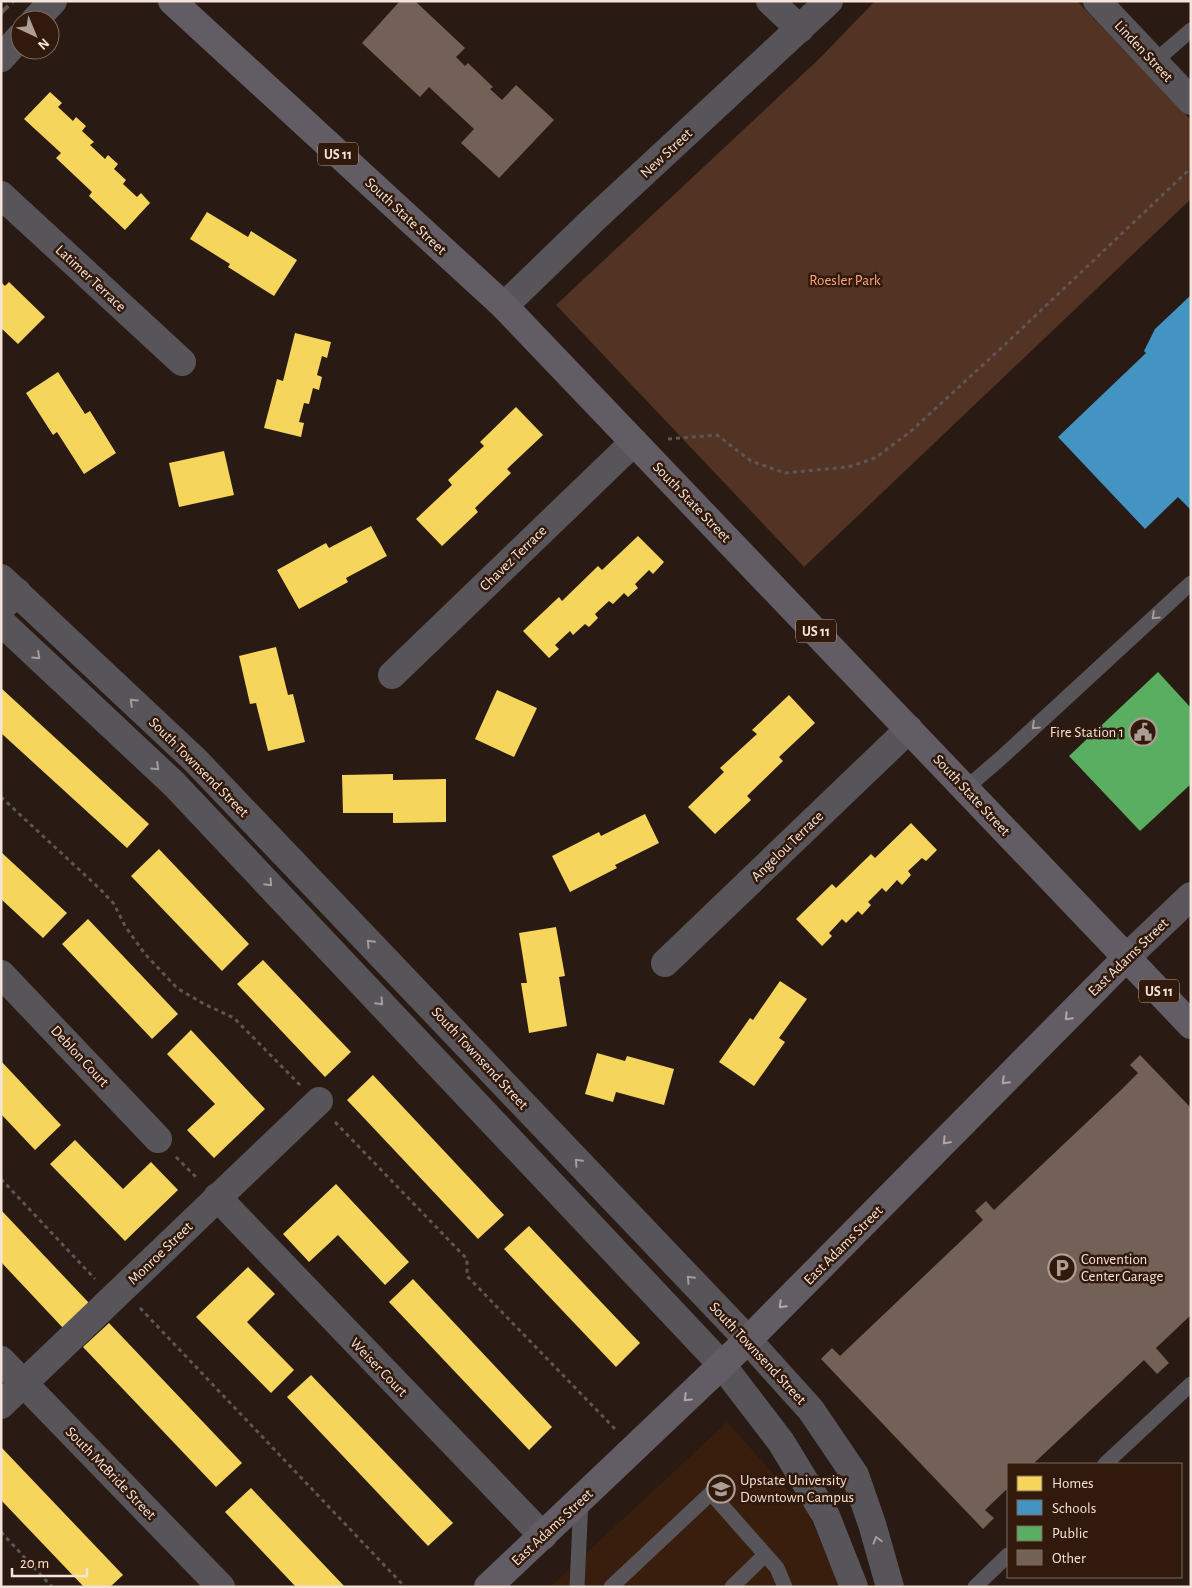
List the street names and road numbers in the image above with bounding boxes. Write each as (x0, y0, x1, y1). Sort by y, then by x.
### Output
street label: Linden Street (1112, 18, 1176, 85)
street label: New Street (638, 126, 695, 181)
road number: US 11 (318, 142, 358, 166)
street label: South State Street (362, 175, 449, 258)
street label: Latimer Terrace (53, 242, 129, 315)
street label: South State Street (650, 459, 734, 545)
street label: Chavez Terrace (477, 523, 550, 594)
road number: US 11 (796, 620, 836, 642)
street label: South Townsend Street (146, 715, 251, 820)
street label: South State Street (930, 752, 1013, 839)
street label: Angelou Terrace (748, 808, 826, 884)
street label: East Adams Street (1085, 915, 1171, 999)
road number: US 11 (1139, 979, 1179, 1002)
street label: South Townsend Street (428, 1004, 531, 1113)
street label: Deblon Court (48, 1023, 112, 1090)
street label: East Adams Street (801, 1203, 886, 1288)
street label: Monroe Street (125, 1219, 196, 1288)
street label: South Townsend Street (706, 1299, 809, 1408)
street label: Weiser Court (347, 1335, 410, 1400)
street label: South McBride Street (63, 1424, 159, 1523)
street label: East Adams Street (509, 1486, 596, 1569)

